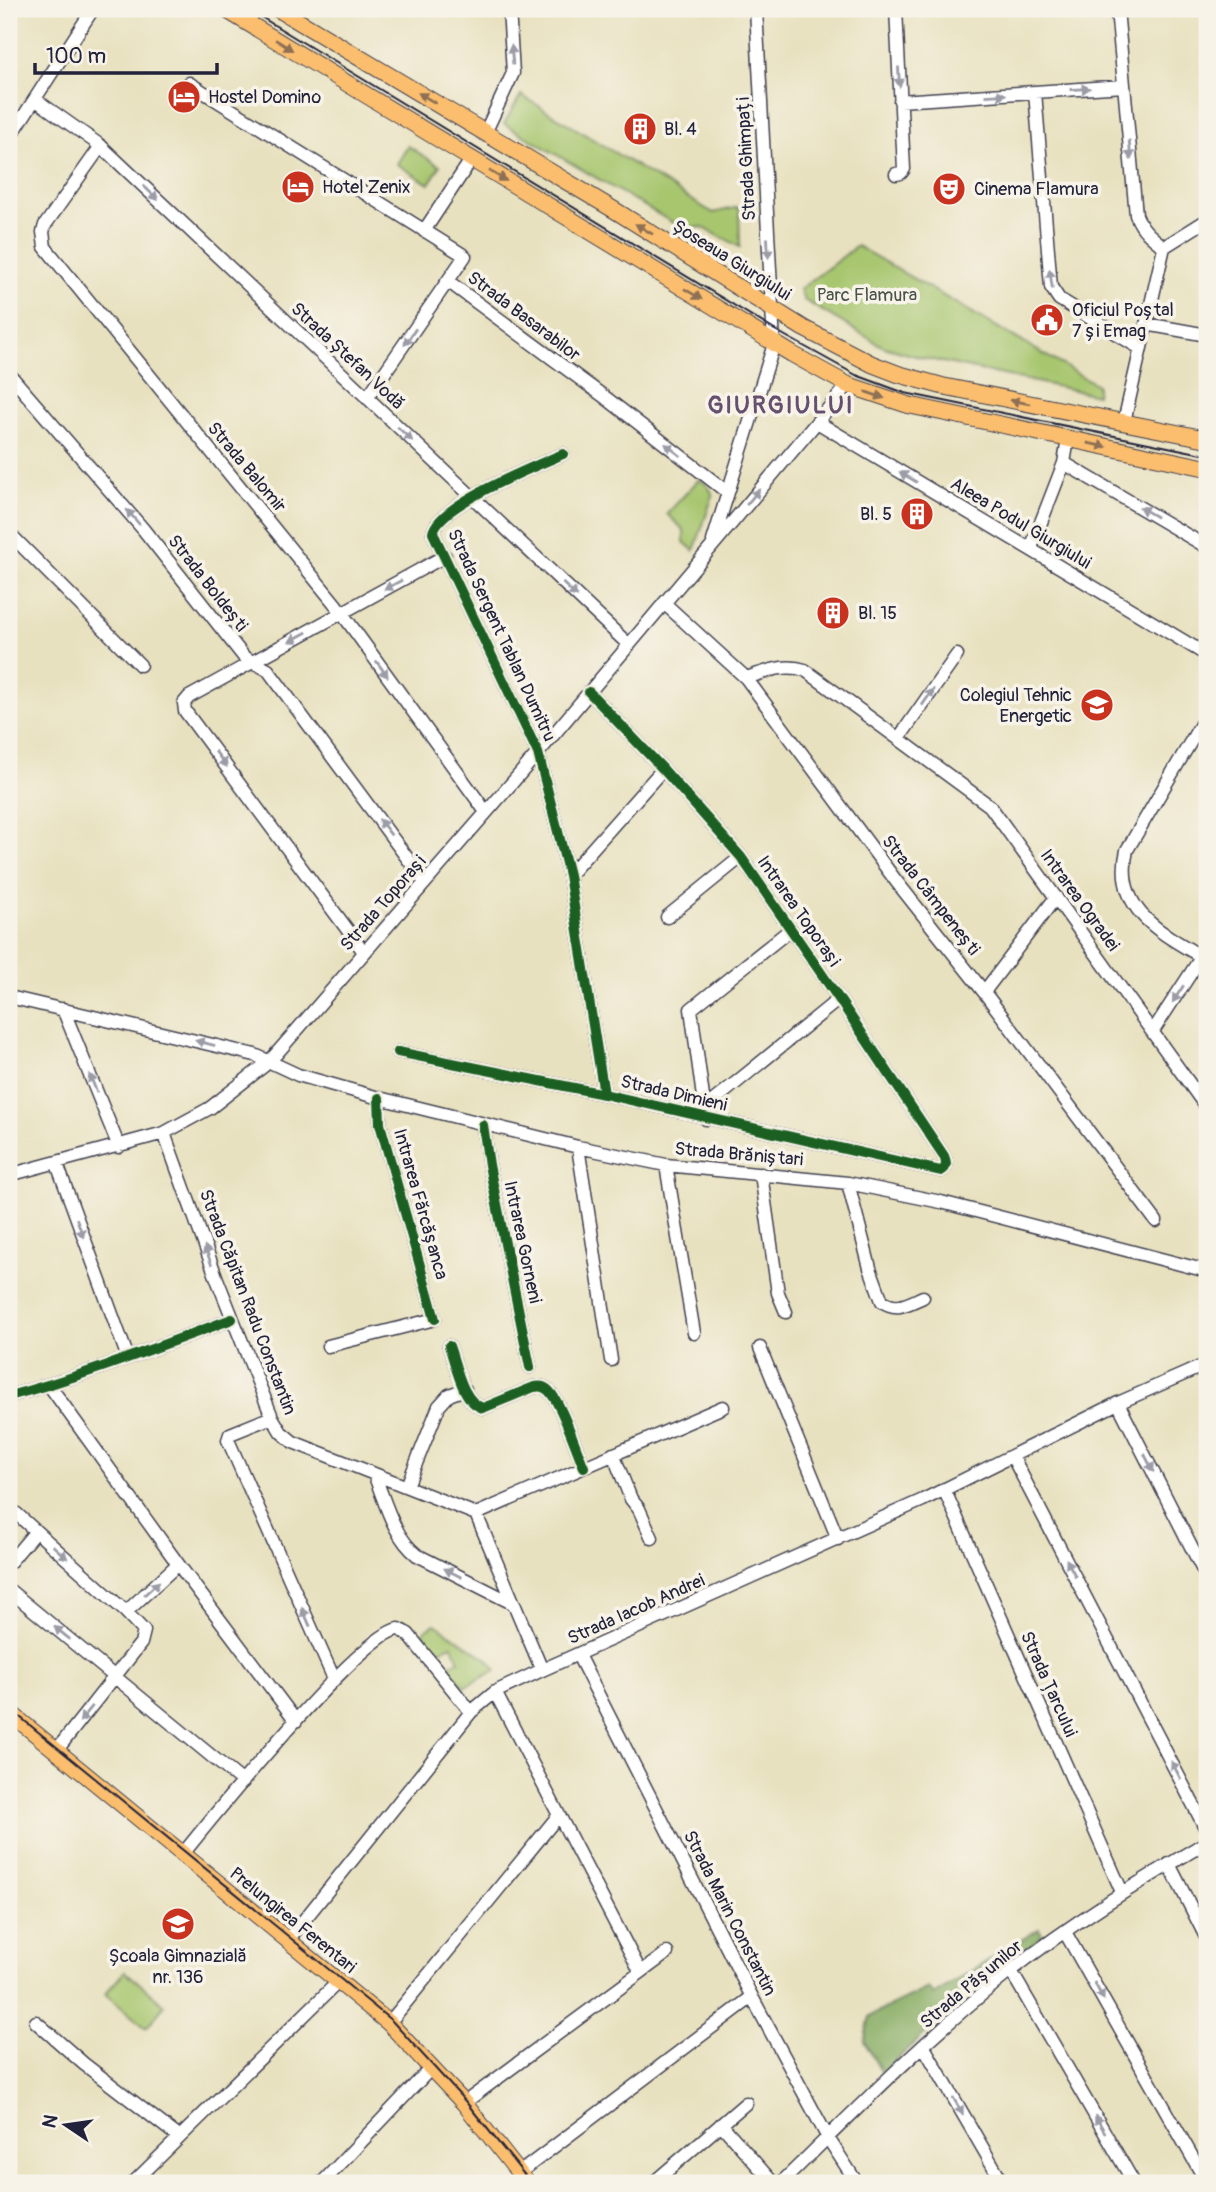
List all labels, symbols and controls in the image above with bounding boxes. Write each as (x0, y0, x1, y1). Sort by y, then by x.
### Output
scale bar (35, 32, 217, 76)
one-way arrow (274, 38, 293, 51)
text: 100 m (46, 43, 106, 70)
one-way arrow (506, 44, 517, 66)
one-way arrow (893, 66, 904, 88)
hotel icon: Hostel Domino (165, 78, 203, 116)
one-way arrow (1069, 84, 1091, 95)
place label: Hostel Domino (208, 86, 321, 109)
one-way arrow (986, 89, 1008, 100)
one-way arrow (417, 91, 436, 104)
street label: Strada Ghimpați (732, 97, 761, 221)
building icon: Bl. 4 (621, 110, 659, 148)
place label: Bl. 4 (664, 118, 697, 141)
one-way arrow (1125, 140, 1136, 162)
hotel icon: Hotel Zenix (279, 168, 317, 206)
one-way arrow (489, 170, 508, 183)
theatre icon: Cinema Flamura (930, 170, 968, 208)
place label: Hotel Zenix (322, 176, 411, 199)
place label: Cinema Flamura (974, 178, 1099, 201)
one-way arrow (142, 185, 159, 201)
street label: Șoseaua Giurgiului (668, 215, 795, 306)
one-way arrow (635, 222, 654, 235)
one-way arrow (763, 237, 774, 259)
street label: Strada Basarabilor (463, 266, 585, 367)
one-way arrow (1046, 268, 1057, 290)
park label: Parc Flamura (817, 284, 917, 307)
one-way arrow (683, 288, 702, 301)
street label: Strada Ștefan Vodă (286, 298, 409, 415)
place label: Oficiul Poștal 7 și Emag (1072, 299, 1174, 343)
public building icon: Oficiul Poștal 7 și Emag (1028, 301, 1066, 339)
one-way arrow (403, 328, 417, 346)
one-way arrow (865, 390, 886, 401)
district label: GIURGIULUI (707, 391, 855, 420)
one-way arrow (1009, 396, 1031, 407)
street label: Strada Balomir (202, 417, 292, 518)
one-way arrow (396, 426, 413, 442)
one-way arrow (1086, 439, 1108, 450)
one-way arrow (665, 443, 683, 458)
one-way arrow (899, 470, 918, 483)
street label: Aleea Podul Giurgiului (946, 472, 1095, 575)
one-way arrow (745, 489, 760, 506)
building icon: Bl. 5 (898, 495, 936, 533)
place label: Bl. 5 (860, 503, 892, 526)
one-way arrow (1139, 506, 1158, 519)
one-way arrow (126, 508, 141, 525)
street label: Strada Sergent Tablan Dumitru (442, 525, 561, 745)
street label: Strada Boldești (163, 530, 253, 636)
one-way arrow (384, 579, 403, 591)
one-way arrow (562, 582, 579, 598)
building icon: Bl. 15 (814, 594, 852, 632)
place label: Bl. 15 (858, 602, 897, 625)
one-way arrow (288, 631, 308, 643)
one-way arrow (375, 660, 389, 678)
place label: Colegiul Tehnic Energetic (960, 684, 1072, 728)
school or university icon: Colegiul Tehnic Energetic (1078, 686, 1116, 724)
one-way arrow (921, 688, 935, 706)
one-way arrow (214, 750, 228, 769)
one-way arrow (379, 818, 393, 836)
street label: Strada Câmpenești (876, 831, 985, 960)
street label: Intrarea Ogradei (1035, 845, 1124, 956)
street label: Strada Toporași (335, 851, 431, 956)
street label: Intrarea Toporași (752, 851, 845, 971)
one-way arrow (1171, 984, 1184, 1004)
one-way arrow (194, 1037, 216, 1048)
street label: Strada Dimieni (618, 1070, 729, 1117)
one-way arrow (88, 1073, 99, 1094)
street label: Intrarea Fărcășanca (388, 1126, 453, 1282)
street label: Strada Brăniștari (674, 1137, 804, 1172)
street label: Intrarea Gorneni (498, 1179, 547, 1305)
street label: Strada Căpitan Radu Constantin (194, 1186, 301, 1418)
one-way arrow (75, 1217, 86, 1238)
one-way arrow (202, 1244, 213, 1265)
one-way arrow (1143, 1454, 1155, 1473)
one-way arrow (51, 1544, 69, 1560)
one-way arrow (1065, 1558, 1076, 1578)
one-way arrow (443, 1568, 463, 1579)
street label: Strada Iacob Andrei (564, 1569, 708, 1650)
one-way arrow (143, 1580, 160, 1596)
one-way arrow (301, 1606, 312, 1627)
one-way arrow (54, 1626, 72, 1641)
street label: Strada Țarcului (1015, 1628, 1082, 1741)
one-way arrow (78, 1704, 93, 1722)
one-way arrow (1170, 1760, 1181, 1780)
street label: Strada Marin Constantin (678, 1827, 781, 2000)
street label: Prelungirea Ferentari (225, 1862, 361, 1979)
school or university icon: Școala Gimnazială nr. 136 (159, 1905, 197, 1943)
street label: Strada Pășunilor (915, 1935, 1028, 2034)
place label: Școala Gimnazială nr. 136 (109, 1945, 247, 1989)
one-way arrow (1093, 1981, 1105, 2001)
north arrow (32, 2090, 102, 2160)
one-way arrow (952, 2096, 964, 2115)
text: N (37, 2112, 64, 2130)
one-way arrow (1094, 2114, 1106, 2134)

